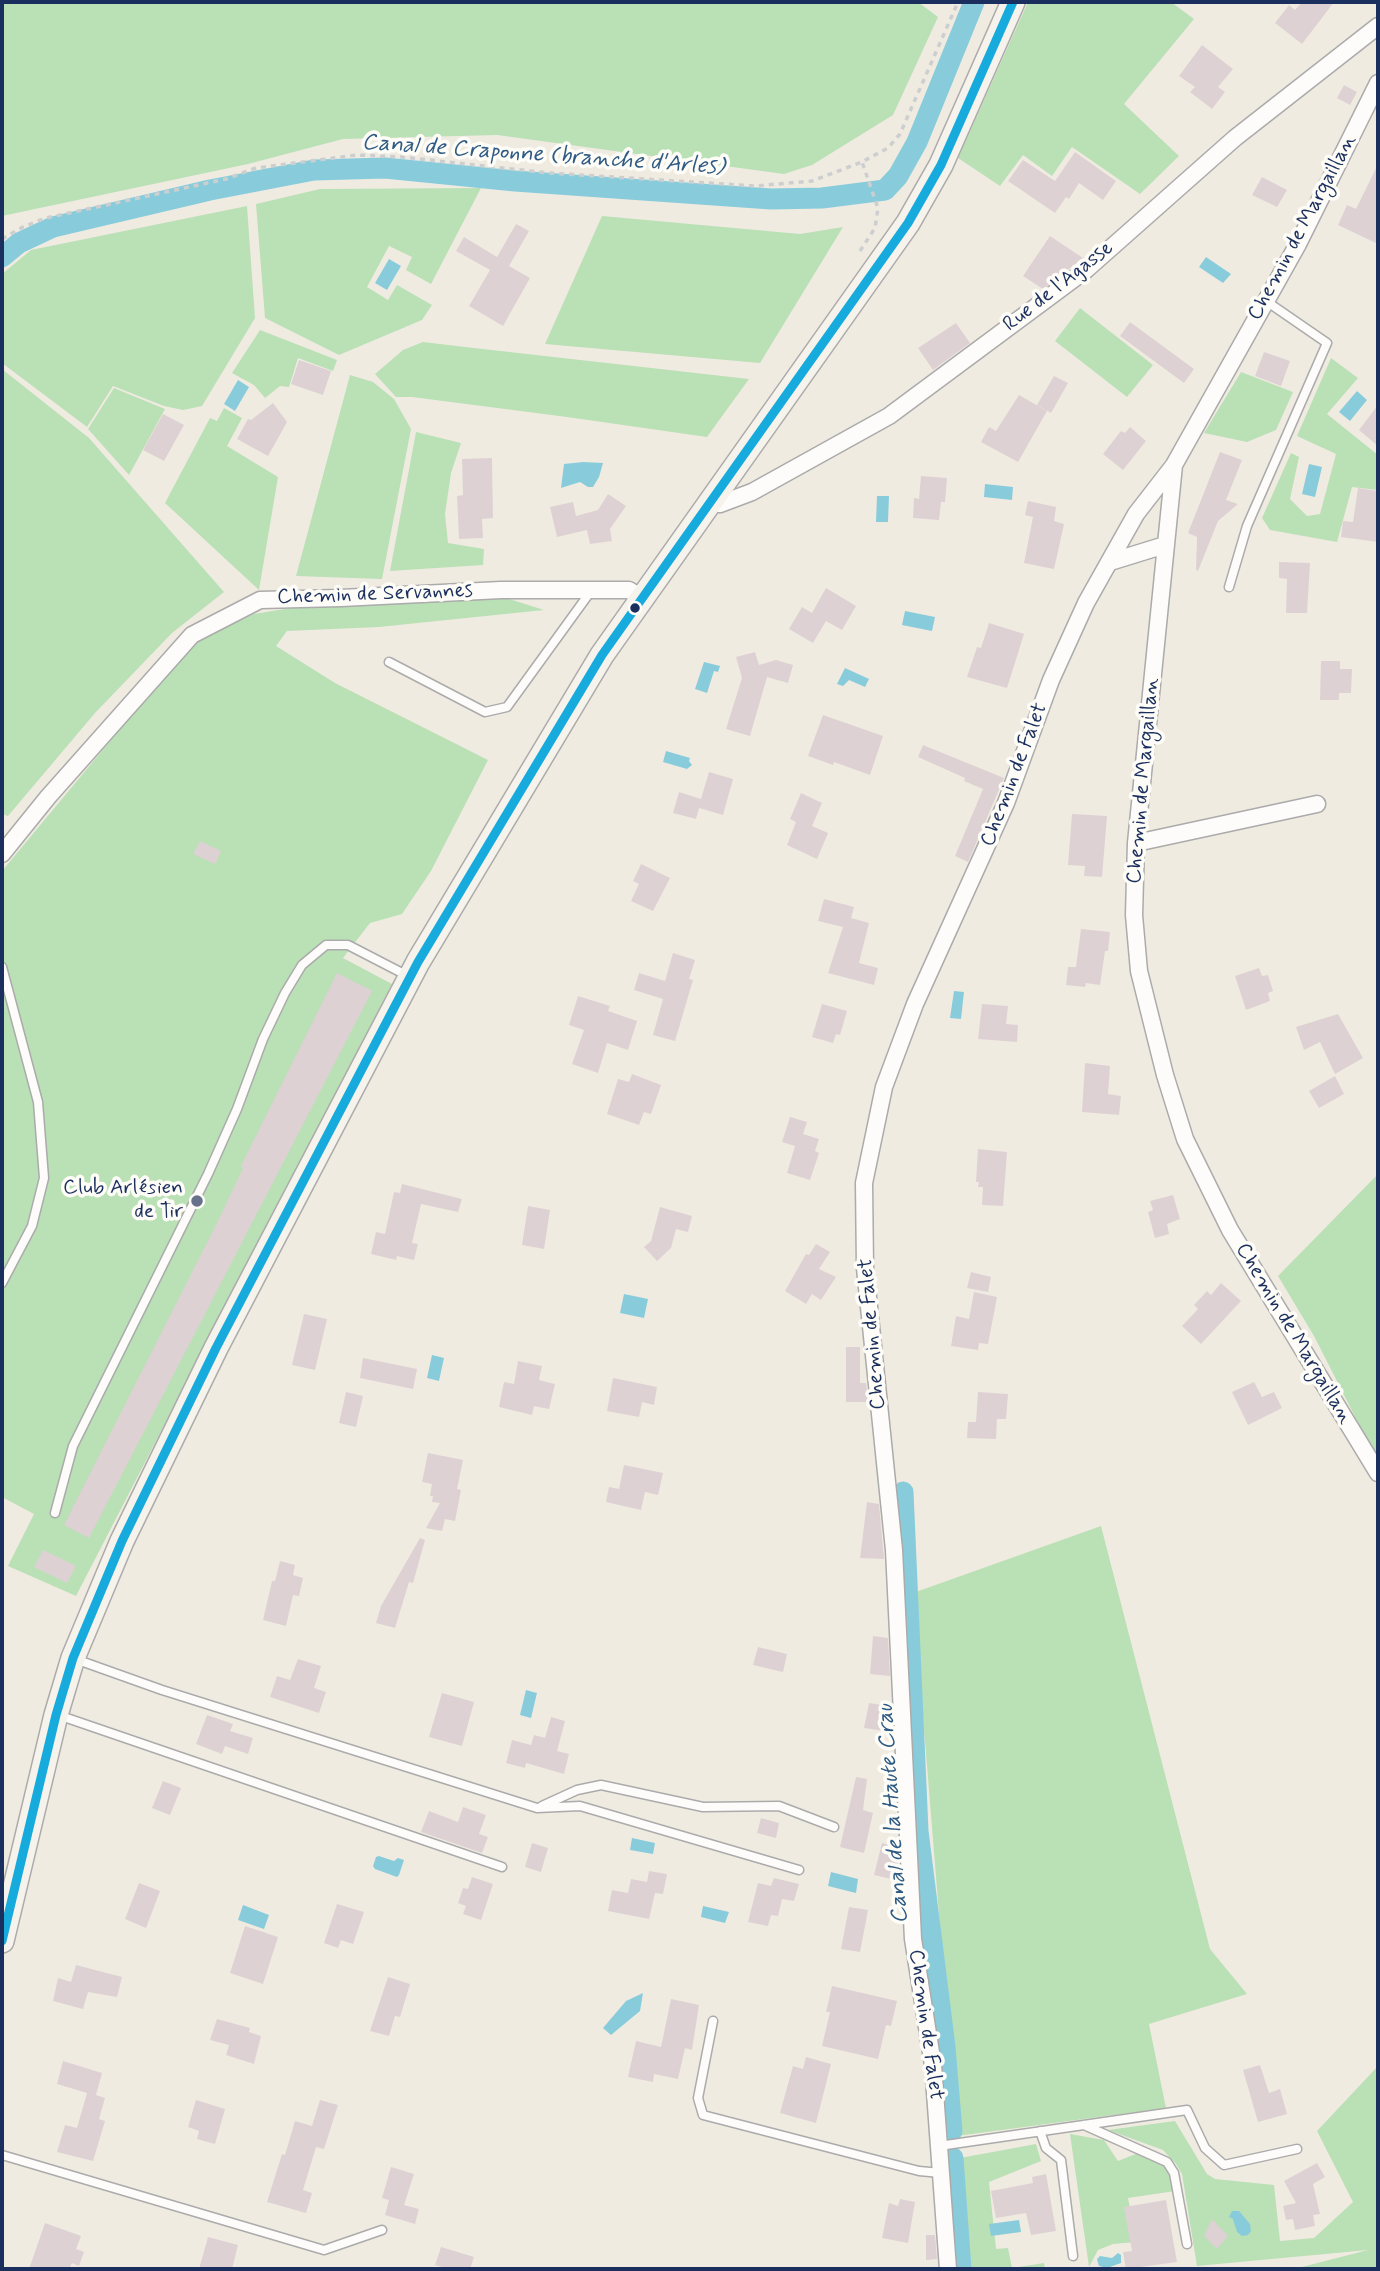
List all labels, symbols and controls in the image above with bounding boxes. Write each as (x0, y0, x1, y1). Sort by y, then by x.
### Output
water label: Canal de Craponne (branche d'Arles) (361, 130, 725, 182)
street label: Chemin de Margaillan (1243, 131, 1363, 325)
street label: Rue de l'Agasse (999, 236, 1119, 338)
street label: Chemin de Servannes (277, 579, 473, 611)
unlabelled marker (628, 601, 642, 615)
street label: Chemin de Margaillan (1122, 677, 1166, 885)
street label: Chemin de Falet (976, 700, 1054, 850)
place label: Club Arlésien de Tir (63, 1176, 183, 1226)
marker: Club Arlésien de Tir (189, 1193, 205, 1209)
street label: Chemin de Margaillan (1229, 1239, 1357, 1429)
street label: Chemin de Falet (854, 1257, 892, 1411)
water label: Canal de la Haute Crau (873, 1703, 915, 1925)
street label: Chemin de Falet (902, 1948, 948, 2102)

